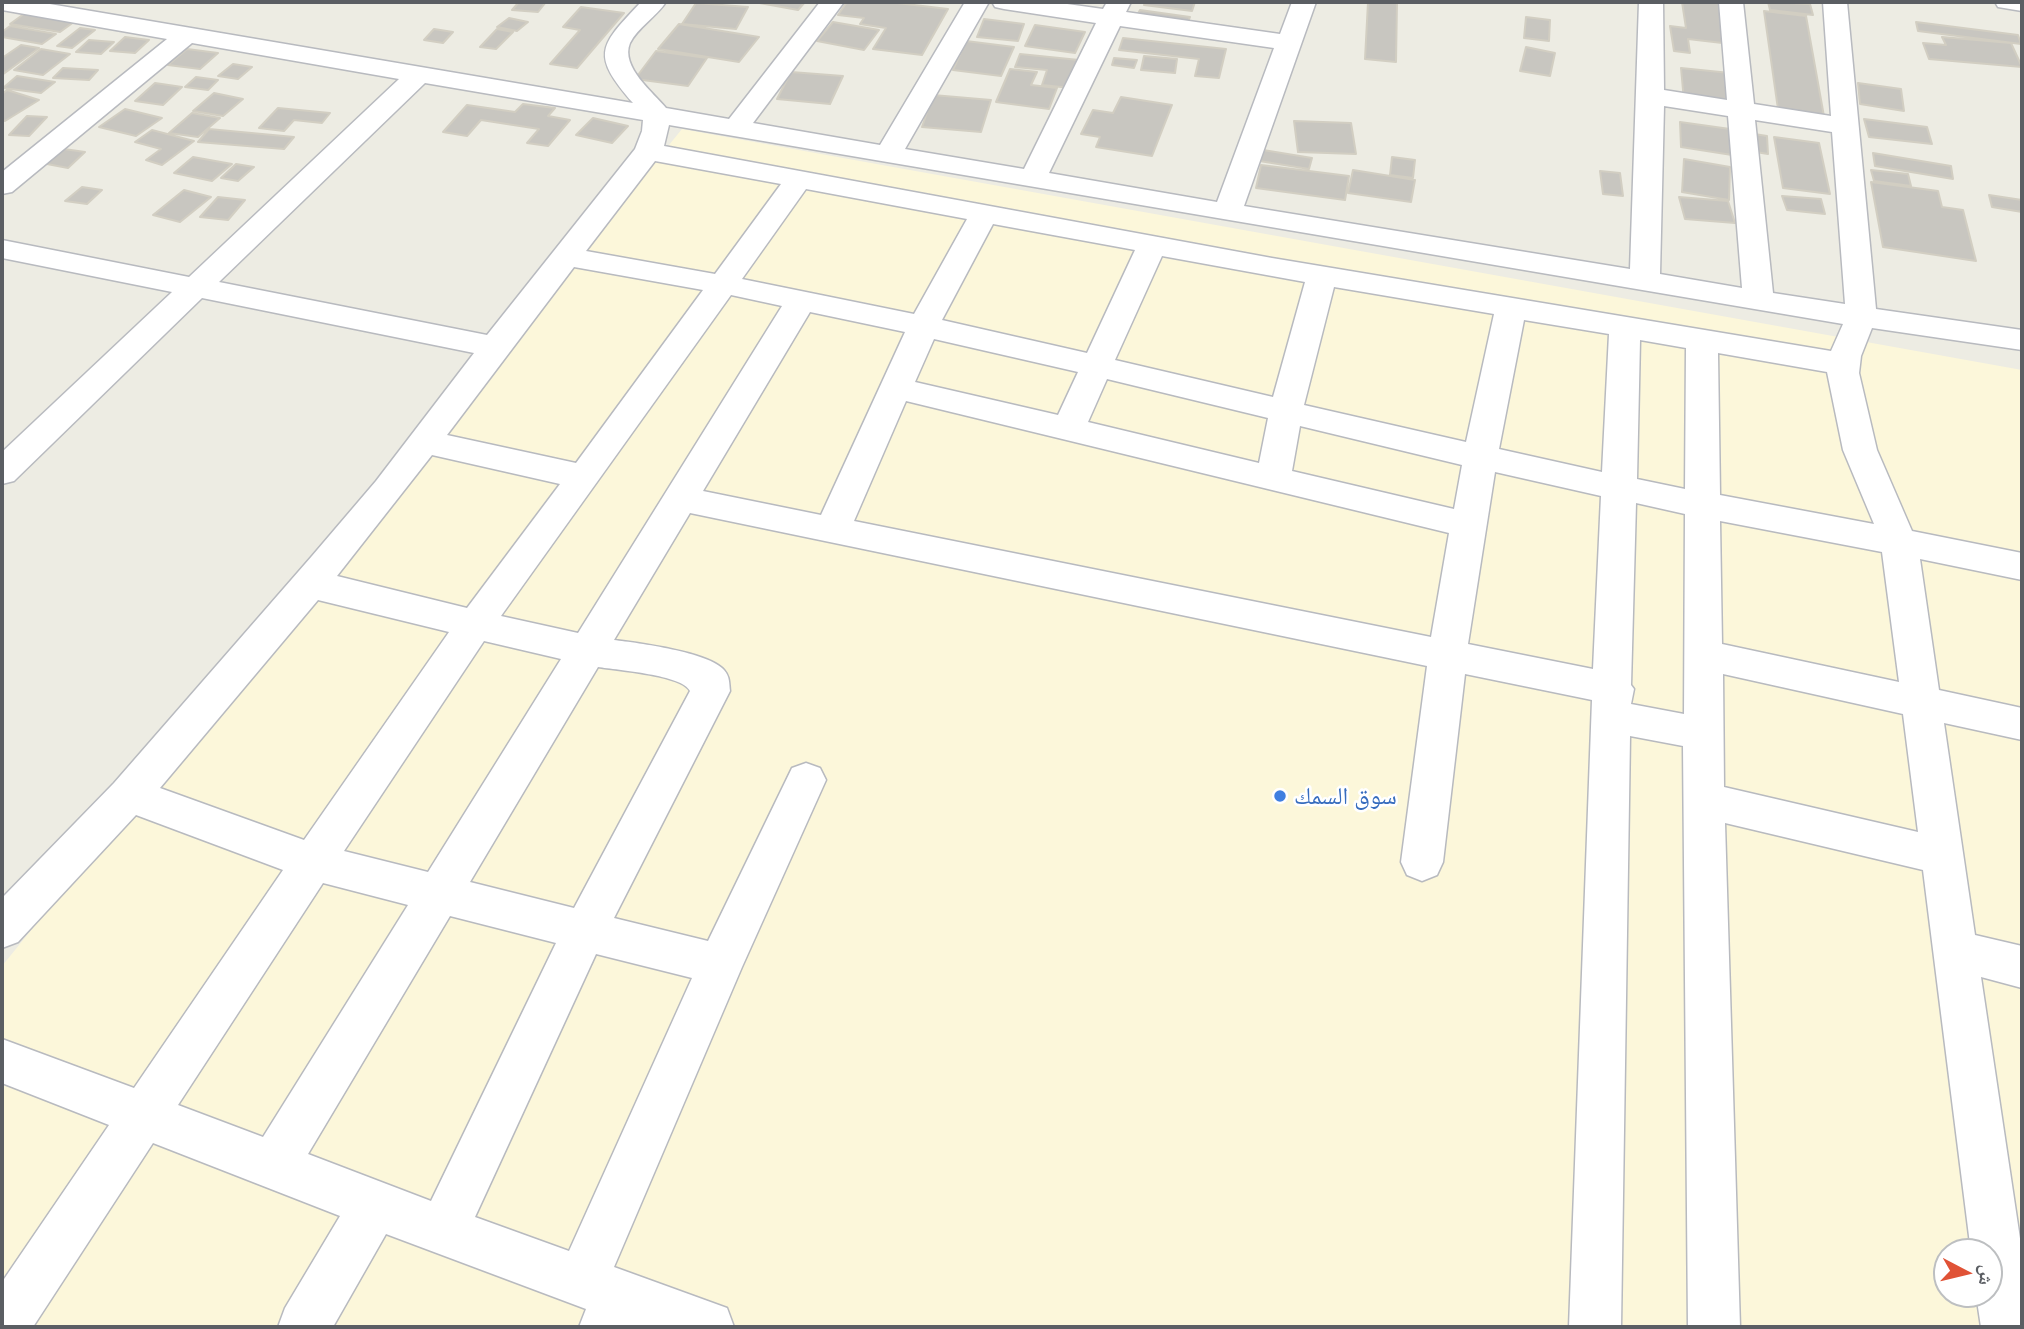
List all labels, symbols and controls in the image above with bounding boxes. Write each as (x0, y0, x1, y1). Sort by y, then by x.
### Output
place label: سوق السمك (1294, 782, 1397, 810)
marker: سوق السمك (1272, 788, 1288, 804)
north arrow (1933, 1238, 2003, 1308)
text: ش (1975, 1264, 2000, 1287)

